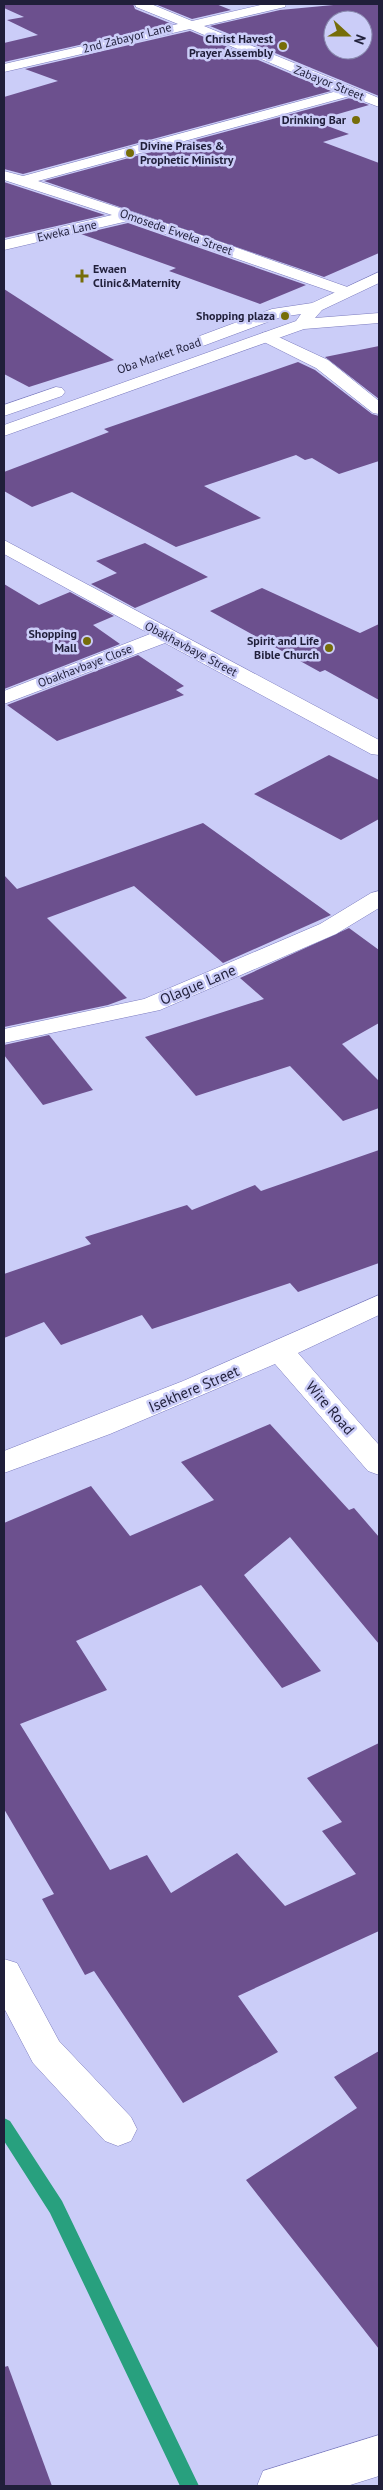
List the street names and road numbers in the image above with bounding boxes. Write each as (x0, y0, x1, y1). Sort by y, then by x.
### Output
street label: 2nd Zabayor Lane (81, 19, 173, 56)
street label: Zabayor Street (292, 62, 367, 103)
street label: Omosede Eweka Street (118, 205, 234, 258)
street label: Eweka Lane (36, 216, 98, 245)
street label: Oba Market Road (115, 334, 203, 377)
street label: Obakhavbaye Street (142, 618, 240, 679)
street label: Obakhavbaye Close (36, 641, 134, 690)
street label: Olague Lane (157, 960, 239, 1009)
street label: Isekhere Street (146, 1361, 242, 1416)
street label: Wire Road (302, 1377, 359, 1438)

